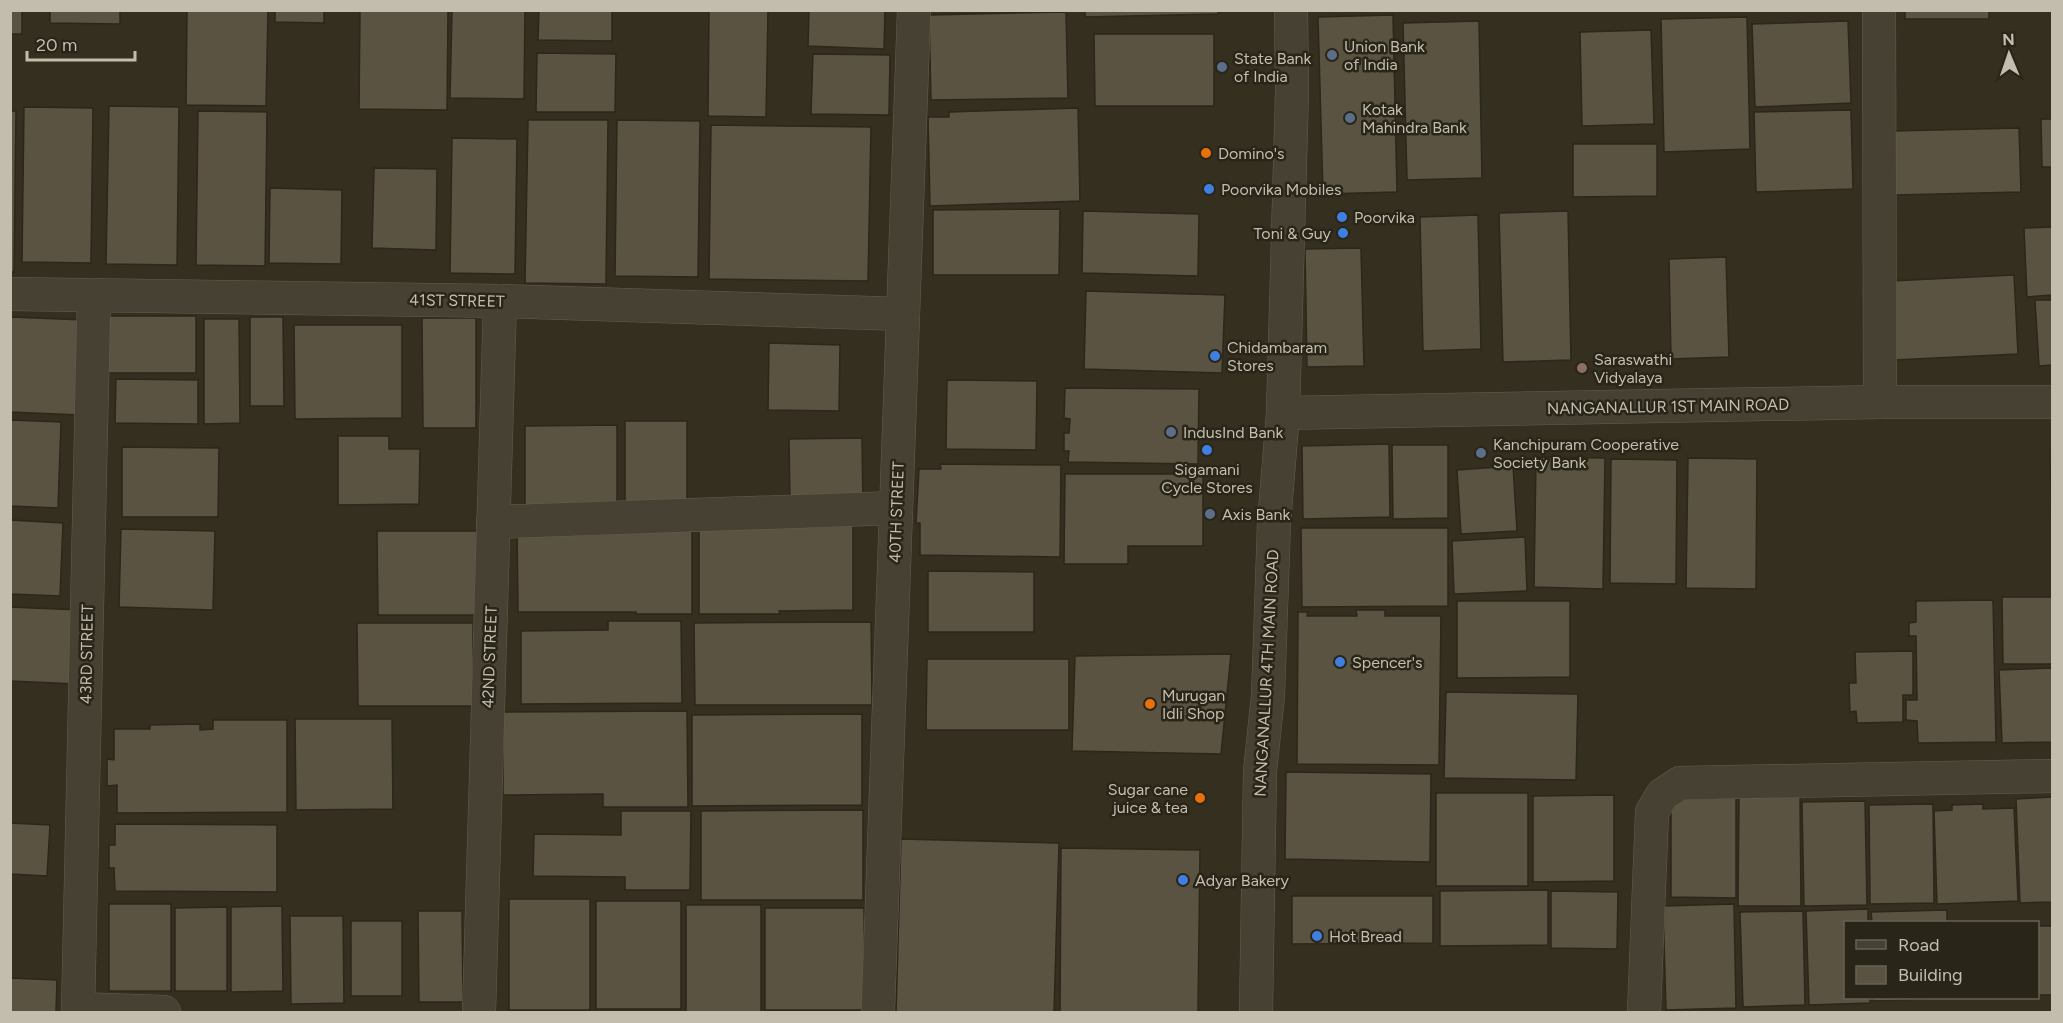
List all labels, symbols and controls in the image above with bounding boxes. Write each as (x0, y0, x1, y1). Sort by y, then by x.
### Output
scale bar (27, 24, 135, 62)
north arrow (1979, 24, 2039, 84)
text: N (2002, 30, 2015, 49)
text: 20 m (36, 34, 77, 56)
place label: Union Bank of India (1344, 37, 1425, 74)
marker: Union Bank of India (1325, 48, 1339, 62)
place label: State Bank of India (1234, 49, 1312, 86)
marker: State Bank of India (1215, 60, 1229, 74)
place label: Kotak Mahindra Bank (1362, 100, 1467, 137)
marker: Kotak Mahindra Bank (1343, 111, 1357, 125)
place label: Domino's (1218, 144, 1284, 163)
marker: Domino's (1199, 146, 1213, 160)
place label: Poorvika Mobiles (1221, 180, 1341, 199)
marker: Poorvika Mobiles (1202, 182, 1216, 196)
place label: Poorvika (1354, 208, 1415, 227)
marker: Poorvika (1335, 210, 1349, 224)
place label: Toni & Guy (1254, 224, 1332, 243)
marker: Toni & Guy (1336, 226, 1350, 240)
street label: 41ST STREET (409, 290, 505, 311)
place label: Chidambaram Stores (1227, 338, 1327, 375)
marker: Chidambaram Stores (1208, 349, 1222, 363)
place label: Saraswathi Vidyalaya (1594, 350, 1672, 387)
marker: Saraswathi Vidyalaya (1575, 361, 1589, 375)
street label: NANGANALLUR 1ST MAIN ROAD (1547, 395, 1789, 418)
place label: IndusInd Bank (1183, 423, 1283, 442)
marker: IndusInd Bank (1164, 425, 1178, 439)
place label: Kanchipuram Cooperative Society Bank (1493, 435, 1679, 472)
marker: Sigamani Cycle Stores (1200, 443, 1214, 457)
marker: Kanchipuram Cooperative Society Bank (1474, 446, 1488, 460)
place label: Sigamani Cycle Stores (1161, 460, 1253, 497)
street label: 40TH STREET (885, 461, 908, 563)
place label: Axis Bank (1222, 505, 1290, 524)
marker: Axis Bank (1203, 507, 1217, 521)
street label: NANGANALLUR 4TH MAIN ROAD (1251, 549, 1282, 797)
street label: 43RD STREET (76, 604, 97, 704)
street label: 42ND STREET (478, 605, 501, 709)
place label: Spencer's (1352, 653, 1422, 672)
marker: Spencer's (1333, 655, 1347, 669)
place label: Murugan Idli Shop (1162, 686, 1225, 723)
marker: Murugan Idli Shop (1143, 697, 1157, 711)
place label: Sugar cane juice & tea (1108, 780, 1188, 817)
marker: Sugar cane juice & tea (1193, 791, 1207, 805)
place label: Adyar Bakery (1195, 871, 1290, 890)
marker: Adyar Bakery (1176, 873, 1190, 887)
legend (1844, 921, 2039, 999)
place label: Hot Bread (1329, 927, 1402, 946)
marker: Hot Bread (1310, 929, 1324, 943)
text: Road (1898, 934, 1939, 956)
text: Building (1898, 964, 1963, 986)

